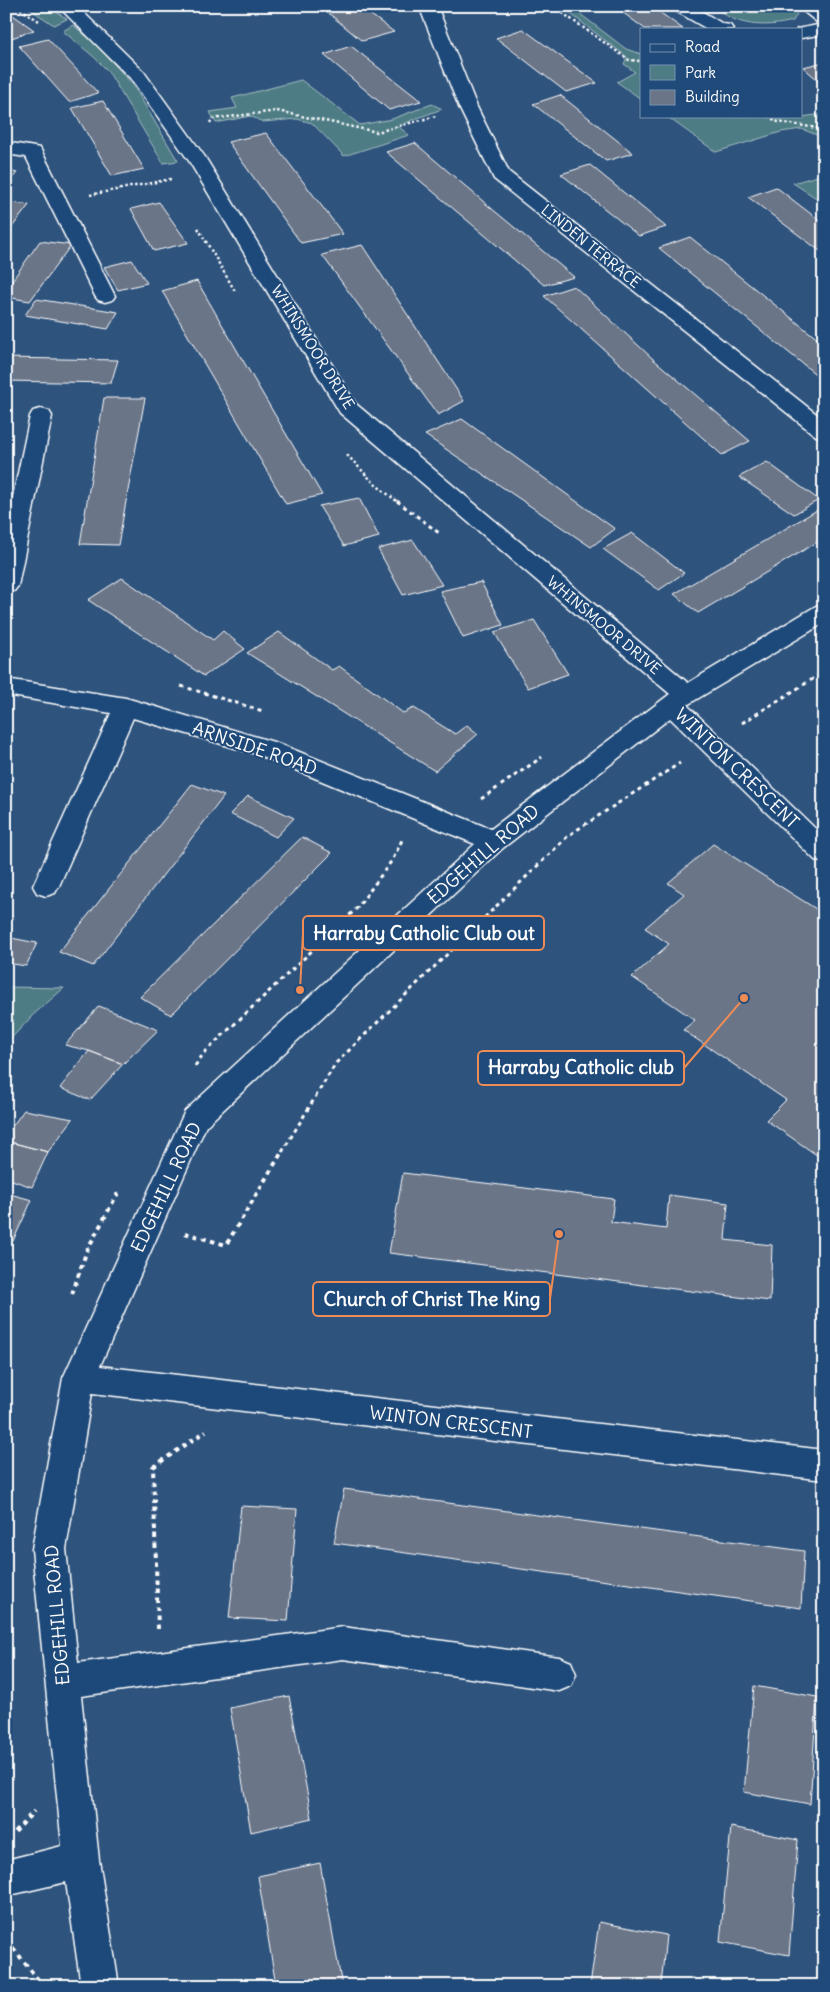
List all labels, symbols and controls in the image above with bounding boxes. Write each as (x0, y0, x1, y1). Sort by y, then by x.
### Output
legend (640, 28, 802, 118)
text: Road (685, 37, 720, 56)
text: Park (685, 63, 716, 82)
text: Building (685, 87, 740, 106)
street label: LINDEN TERRACE (537, 200, 645, 292)
street label: WHINSMOOR DRIVE (267, 281, 359, 413)
street label: WHINSMOOR DRIVE (543, 572, 665, 678)
street label: WINTON CRESCENT (670, 703, 804, 833)
street label: ARNSIDE ROAD (190, 716, 320, 780)
street label: EDGEHILL ROAD (422, 799, 544, 909)
callout: Harraby Catholic Club out (303, 916, 544, 950)
text: Harraby Catholic Club out (313, 921, 535, 945)
callout: Harraby Catholic club (478, 1051, 684, 1085)
text: Harraby Catholic club (488, 1055, 674, 1079)
street label: EDGEHILL ROAD (126, 1118, 206, 1256)
callout: Church of Christ The King (313, 1282, 550, 1316)
text: Church of Christ The King (324, 1287, 540, 1311)
street label: WINTON CRESCENT (368, 1401, 534, 1443)
street label: EDGEHILL ROAD (39, 1544, 75, 1686)

